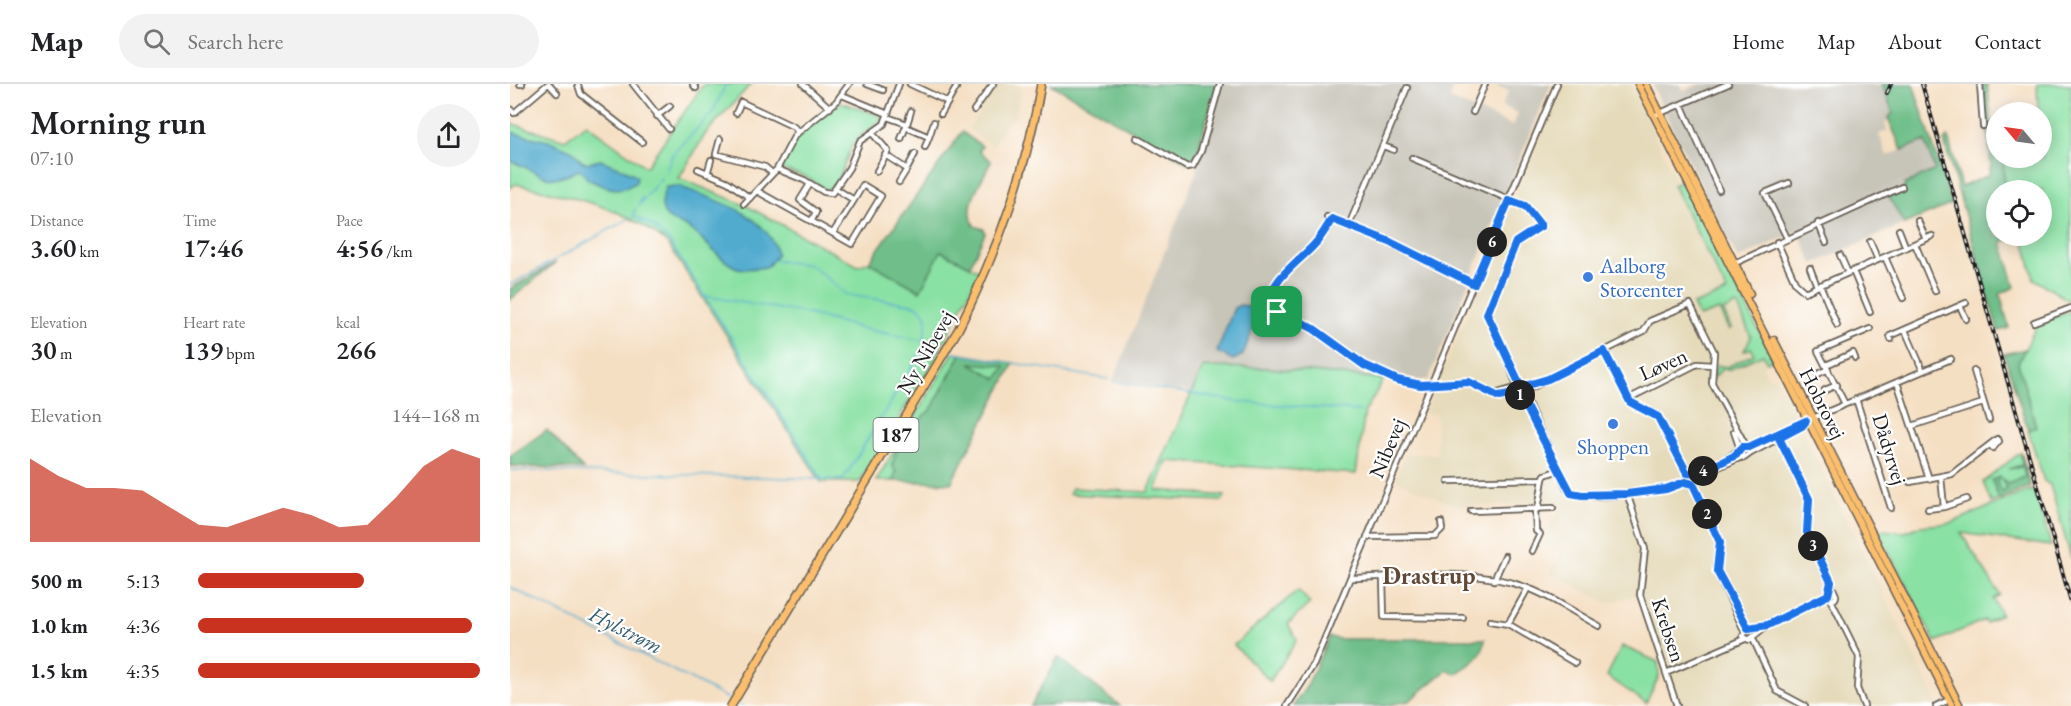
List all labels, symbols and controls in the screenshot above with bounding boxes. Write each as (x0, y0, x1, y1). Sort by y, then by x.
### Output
search box (119, 14, 539, 68)
text: Map (30, 23, 83, 59)
icon: search (140, 25, 173, 58)
text: Search here (188, 27, 283, 56)
text: Home (1732, 28, 1784, 55)
text: Map (1817, 28, 1855, 55)
text: About (1888, 28, 1941, 55)
text: Contact (1974, 28, 2041, 55)
text: Morning run (30, 101, 207, 144)
north arrow (1986, 102, 2052, 168)
map controls (1986, 102, 2052, 246)
button: share (417, 104, 480, 167)
text: 07:10 (30, 145, 73, 171)
button: locate (1986, 180, 2052, 246)
text: Distance (30, 210, 83, 231)
text: Time (183, 210, 216, 231)
text: Pace (336, 210, 363, 231)
pin: 6 (1477, 227, 1507, 257)
text: 3.60 (30, 231, 76, 265)
text: 17:46 (183, 231, 243, 265)
text: 4:56 (336, 231, 383, 265)
text: 6 (1488, 231, 1496, 252)
text: km (76, 241, 99, 262)
text: /km (383, 241, 413, 262)
place label: Aalborg Storcenter (1599, 252, 1683, 303)
marker: Aalborg Storcenter (1581, 270, 1595, 284)
pin (1251, 286, 1302, 337)
icon: arrive (1260, 295, 1293, 328)
street label: Ny Nibevej (890, 305, 960, 399)
text: Elevation (30, 312, 88, 333)
text: Heart rate (183, 312, 245, 333)
text: kcal (336, 312, 360, 333)
text: 30 (30, 333, 57, 367)
text: 139 (183, 333, 223, 367)
text: 266 (336, 333, 376, 367)
street label: Løven (1635, 341, 1691, 387)
text: m (57, 343, 72, 364)
text: bpm (223, 343, 255, 364)
street label: Hobrovej (1794, 363, 1852, 443)
pin: 1 (1505, 380, 1535, 410)
text: 1 (1516, 384, 1524, 405)
text: Elevation (30, 402, 102, 428)
text: 144–168 m (392, 402, 480, 428)
street label: Dådyrvej (1866, 410, 1914, 488)
street label: Nibevej (1362, 414, 1412, 482)
marker: Shoppen (1606, 417, 1620, 431)
road number: 187 (874, 418, 918, 452)
place label: Shoppen (1577, 433, 1649, 460)
pin: 4 (1688, 456, 1718, 486)
text: 4 (1699, 460, 1707, 481)
pin: 2 (1692, 499, 1722, 529)
text: 2 (1703, 503, 1711, 524)
pin: 3 (1798, 531, 1828, 561)
text: 3 (1809, 535, 1817, 556)
district label: Drastrup (1383, 560, 1475, 591)
text: 500 m (30, 568, 83, 594)
text: 5:13 (126, 568, 160, 594)
street label: Krebsen (1646, 594, 1692, 666)
water label: Hylstrøm (584, 599, 667, 661)
text: 1.0 km (30, 613, 88, 639)
text: 4:36 (126, 613, 160, 639)
text: 1.5 km (30, 658, 88, 684)
text: 4:35 (126, 658, 160, 684)

